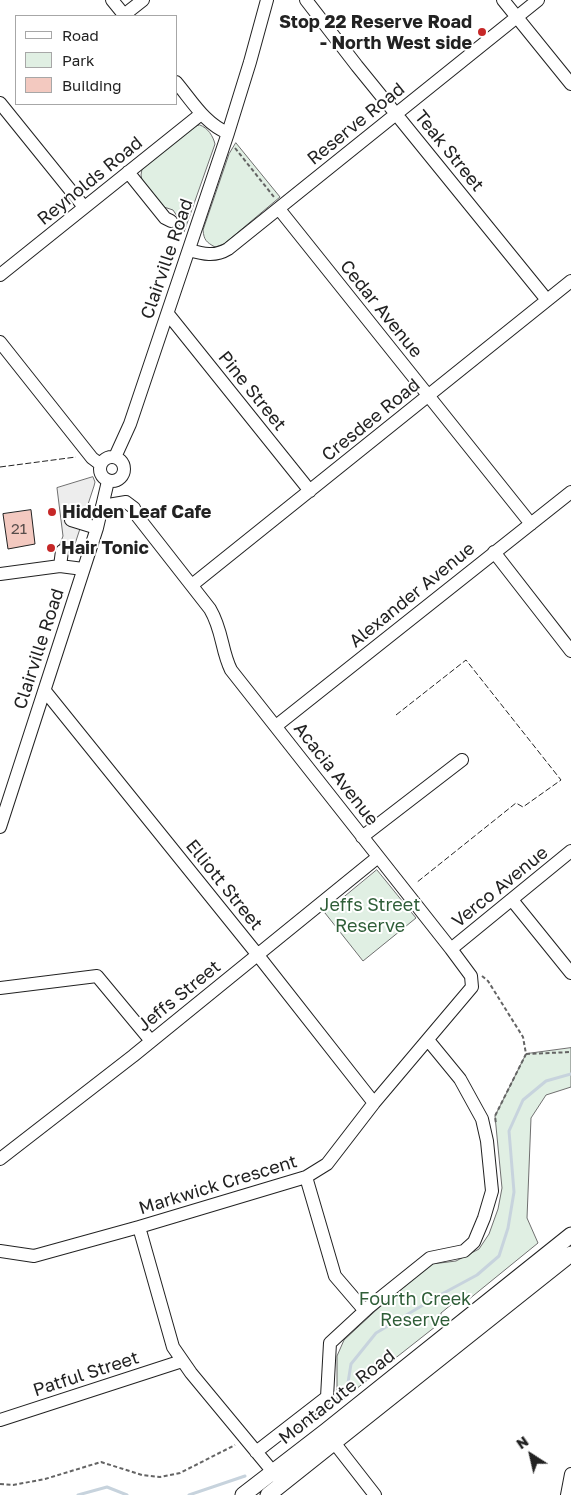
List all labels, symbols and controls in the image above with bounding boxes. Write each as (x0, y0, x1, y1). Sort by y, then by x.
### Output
place label: Stop 22 Reserve Road - North West side (279, 11, 472, 54)
legend (15, 15, 178, 105)
text: Road (62, 26, 99, 44)
marker: Stop 22 Reserve Road - North West side (476, 26, 488, 38)
text: Park (62, 51, 94, 69)
text: Building (62, 76, 122, 94)
street label: Reserve Road (303, 78, 409, 170)
street label: Teak Street (410, 106, 488, 196)
street label: Reynolds Road (33, 132, 147, 230)
street label: Clairville Road (136, 196, 198, 322)
street label: Cedar Avenue (335, 256, 427, 362)
street label: Pine Street (213, 347, 291, 435)
street label: Cresdee Road (318, 374, 424, 466)
place label: Hidden Leaf Cafe (62, 501, 211, 523)
marker: Hidden Leaf Cafe (46, 506, 58, 518)
house number: 21 (11, 520, 27, 538)
place label: Hair Tonic (61, 537, 149, 559)
street label: Alexander Avenue (345, 538, 479, 652)
marker: Hair Tonic (45, 542, 57, 554)
street label: Clairville Road (9, 586, 69, 712)
street label: Acacia Avenue (289, 718, 383, 830)
street label: Elliott Street (181, 835, 267, 935)
street label: Verco Avenue (448, 842, 552, 932)
park label: Jeffs Street Reserve (320, 894, 420, 936)
street label: Jeffs Street (133, 956, 225, 1036)
street label: Markwick Crescent (136, 1151, 300, 1219)
park label: Fourth Creek Reserve (359, 1288, 471, 1330)
street label: Montacute Road (275, 1345, 399, 1449)
street label: Patful Street (30, 1347, 142, 1401)
north arrow (506, 1430, 556, 1480)
text: N (513, 1432, 531, 1452)

